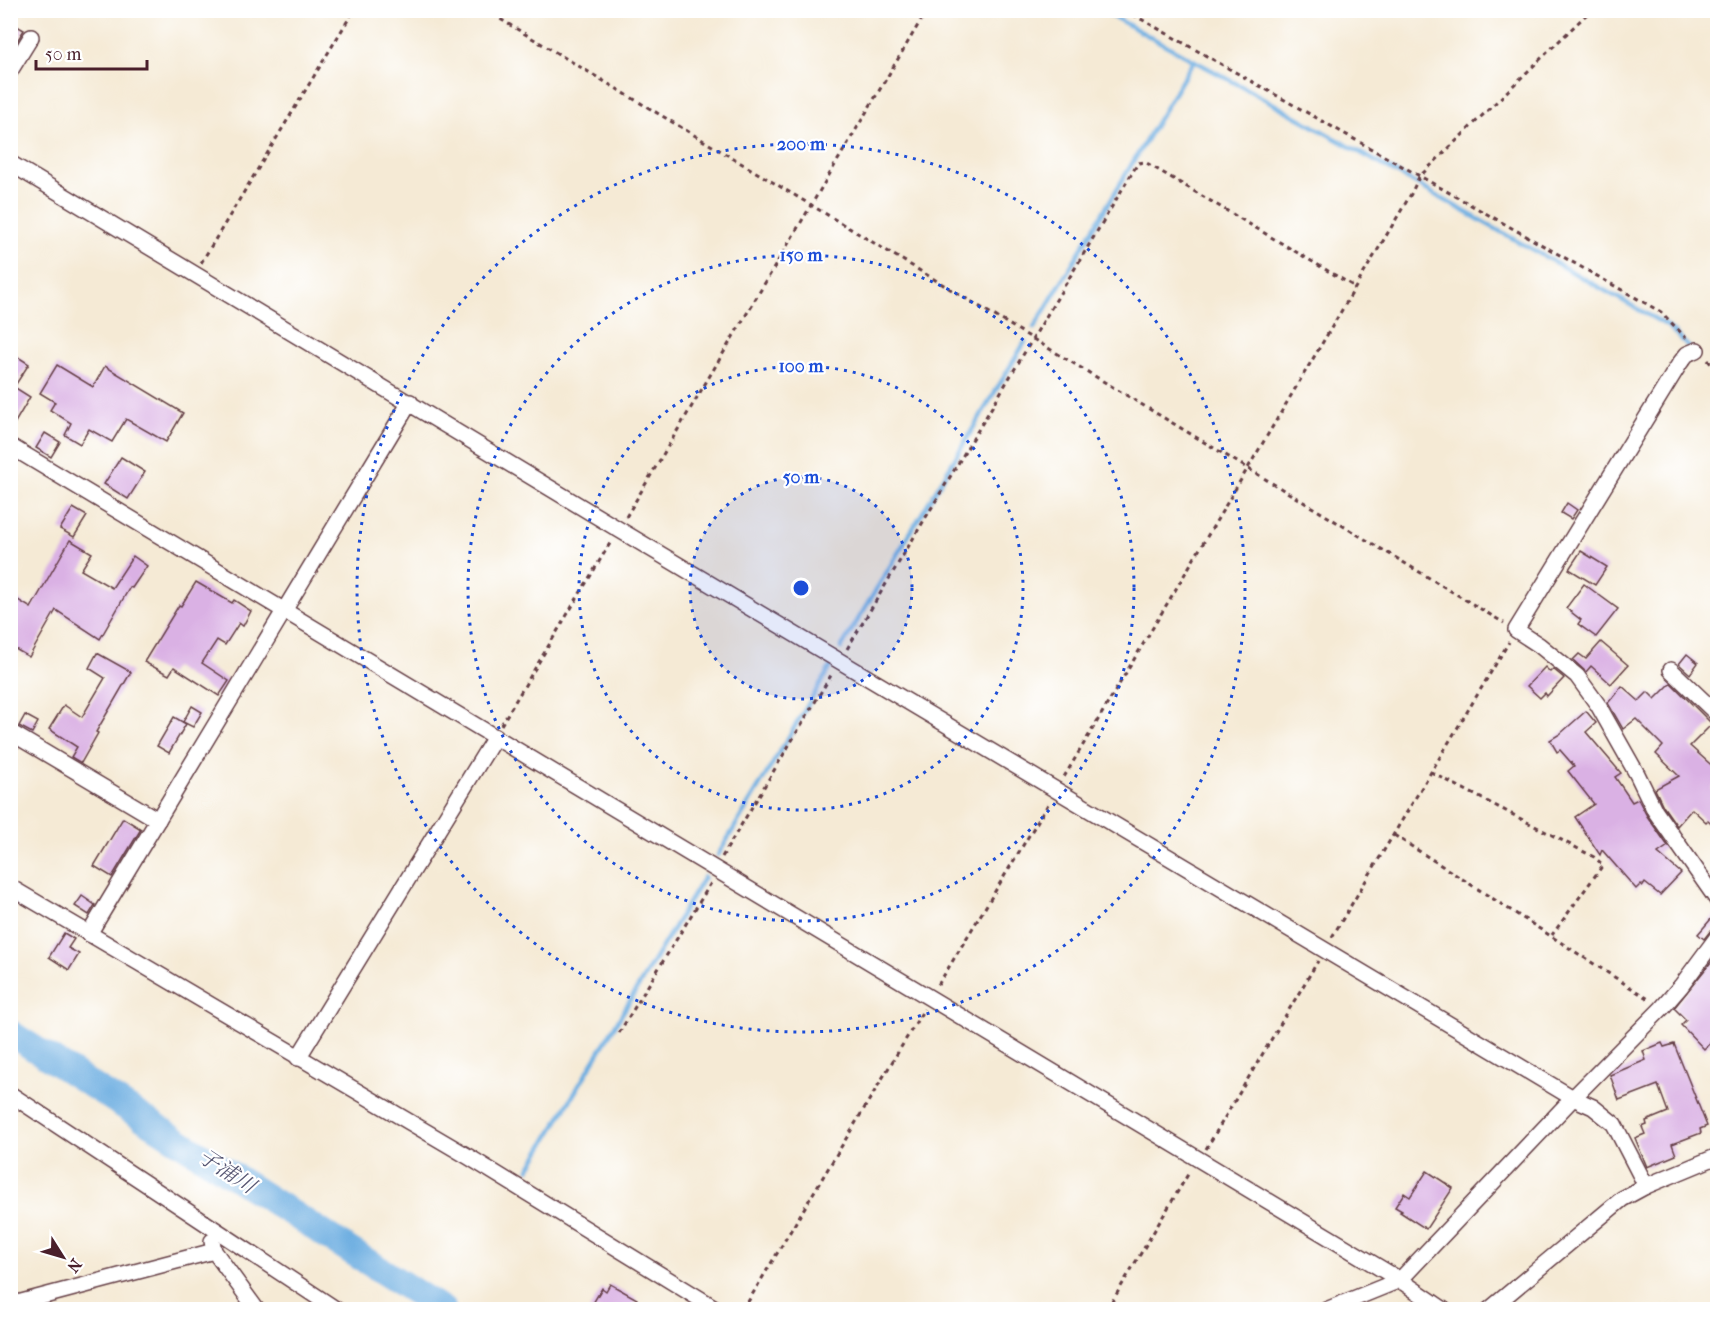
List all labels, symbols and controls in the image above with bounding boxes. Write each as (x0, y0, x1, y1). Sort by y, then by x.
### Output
scale bar (36, 33, 147, 71)
text: 50 m (45, 44, 82, 65)
text: 200 m (777, 134, 826, 155)
text: 150 m (780, 245, 823, 266)
text: 100 m (778, 356, 825, 377)
text: 50 m (783, 467, 820, 488)
centre of rings (791, 578, 811, 598)
water label: 子浦川 (194, 1144, 262, 1199)
north arrow (33, 1227, 93, 1287)
text: N (63, 1255, 86, 1277)

